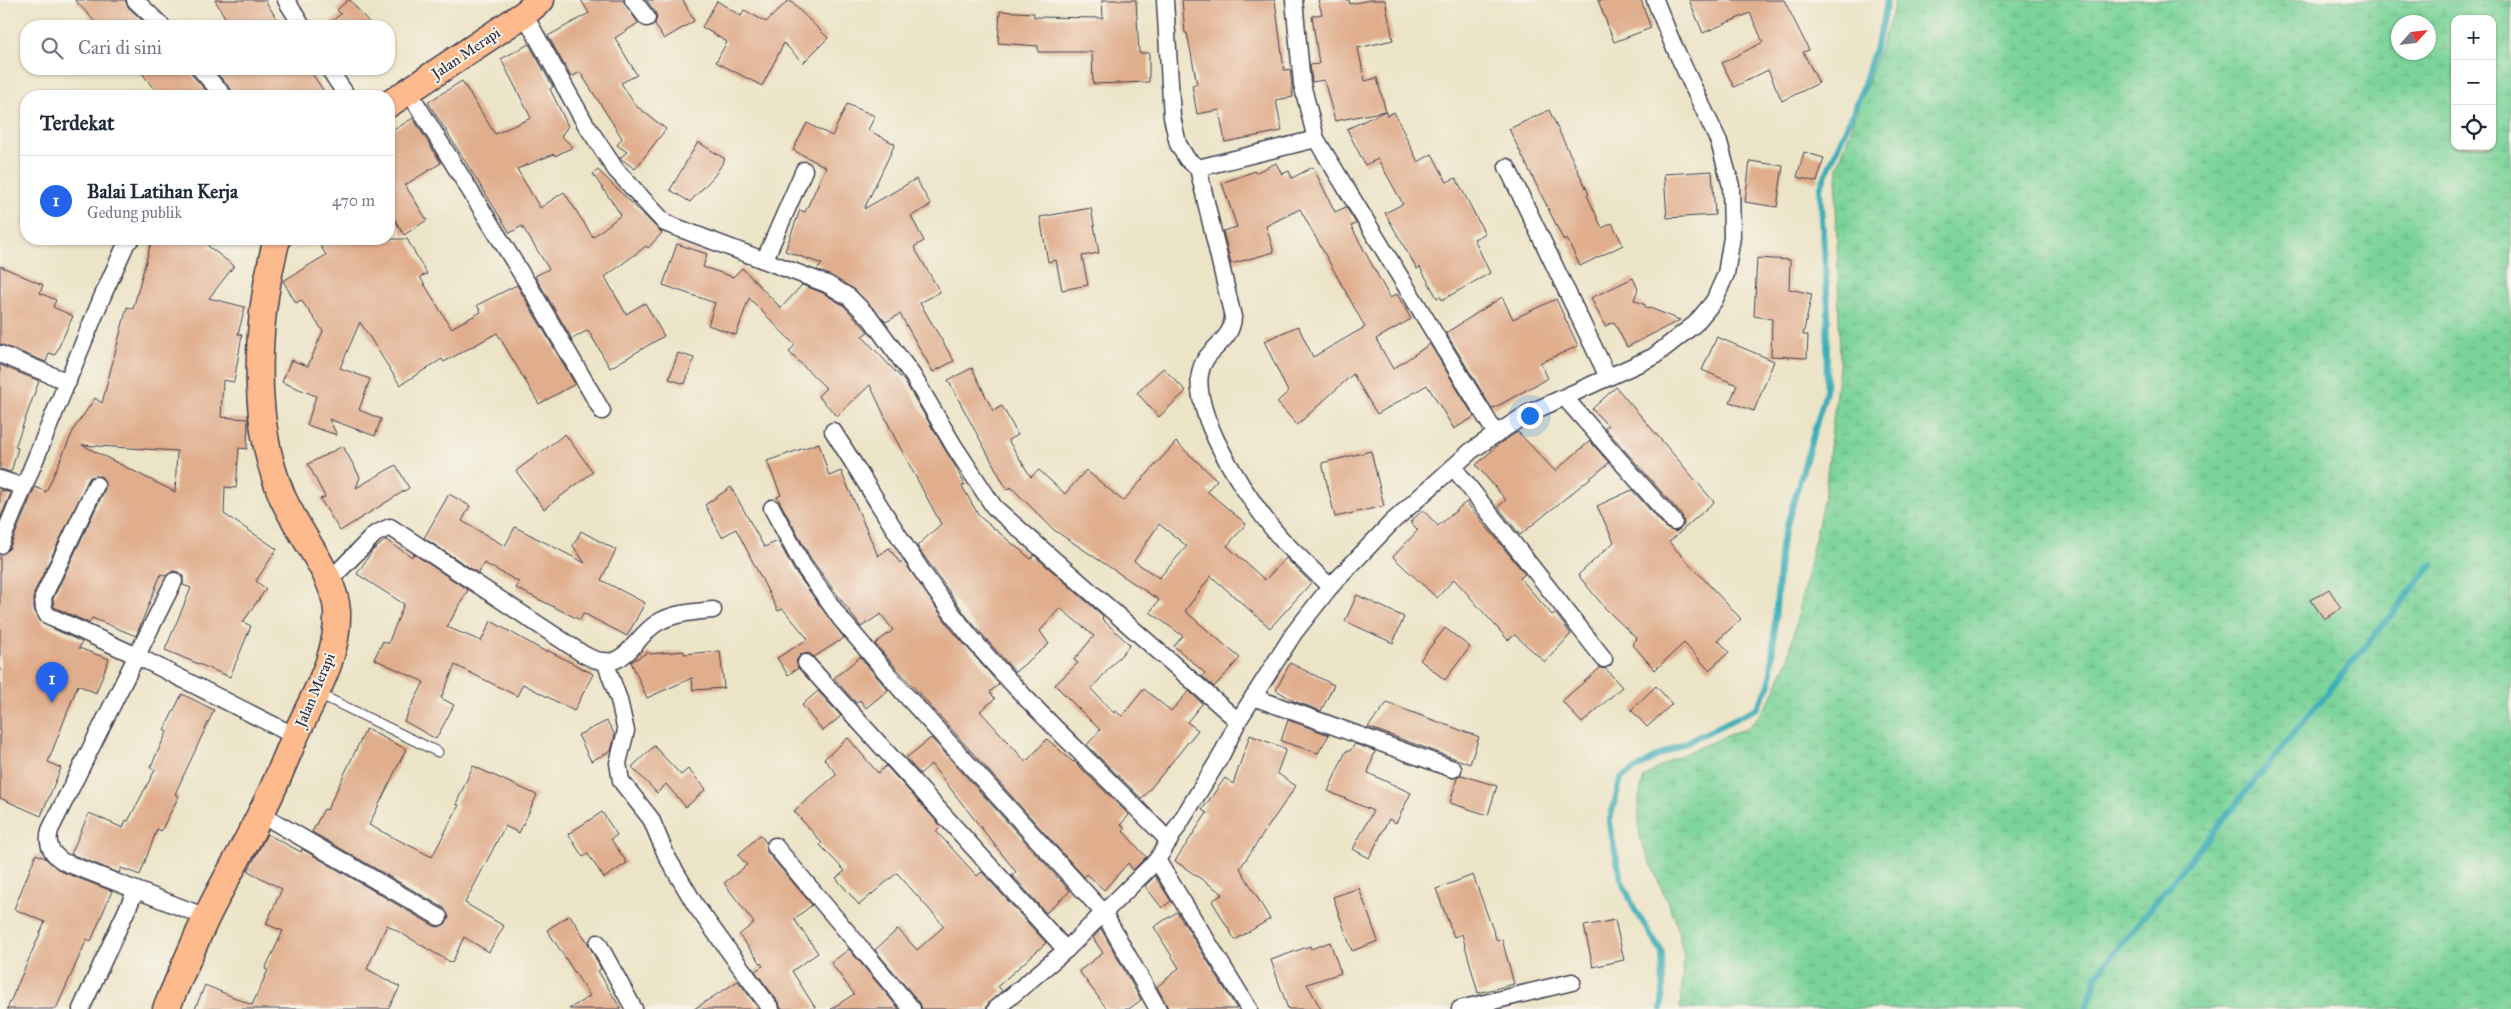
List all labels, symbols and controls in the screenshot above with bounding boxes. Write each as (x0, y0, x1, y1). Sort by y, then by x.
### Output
north arrow (2391, 15, 2436, 60)
map controls (2451, 15, 2496, 150)
button: + (2451, 15, 2496, 60)
search box (20, 20, 395, 75)
street label: Jalan Merapi (427, 23, 504, 84)
icon: search (38, 34, 66, 62)
text: Cari di sini (78, 36, 162, 59)
button: − (2451, 60, 2496, 105)
button: locate (2451, 105, 2496, 150)
text: Terdekat (40, 110, 114, 136)
text: Balai Latihan Kerja (87, 180, 238, 203)
text: 1 (53, 191, 59, 210)
text: 470 m (332, 191, 375, 210)
text: Gedung publik (87, 203, 182, 222)
your location (1517, 403, 1543, 429)
street label: Jalan Merapi (291, 650, 340, 732)
pin: 1 (36, 662, 68, 703)

